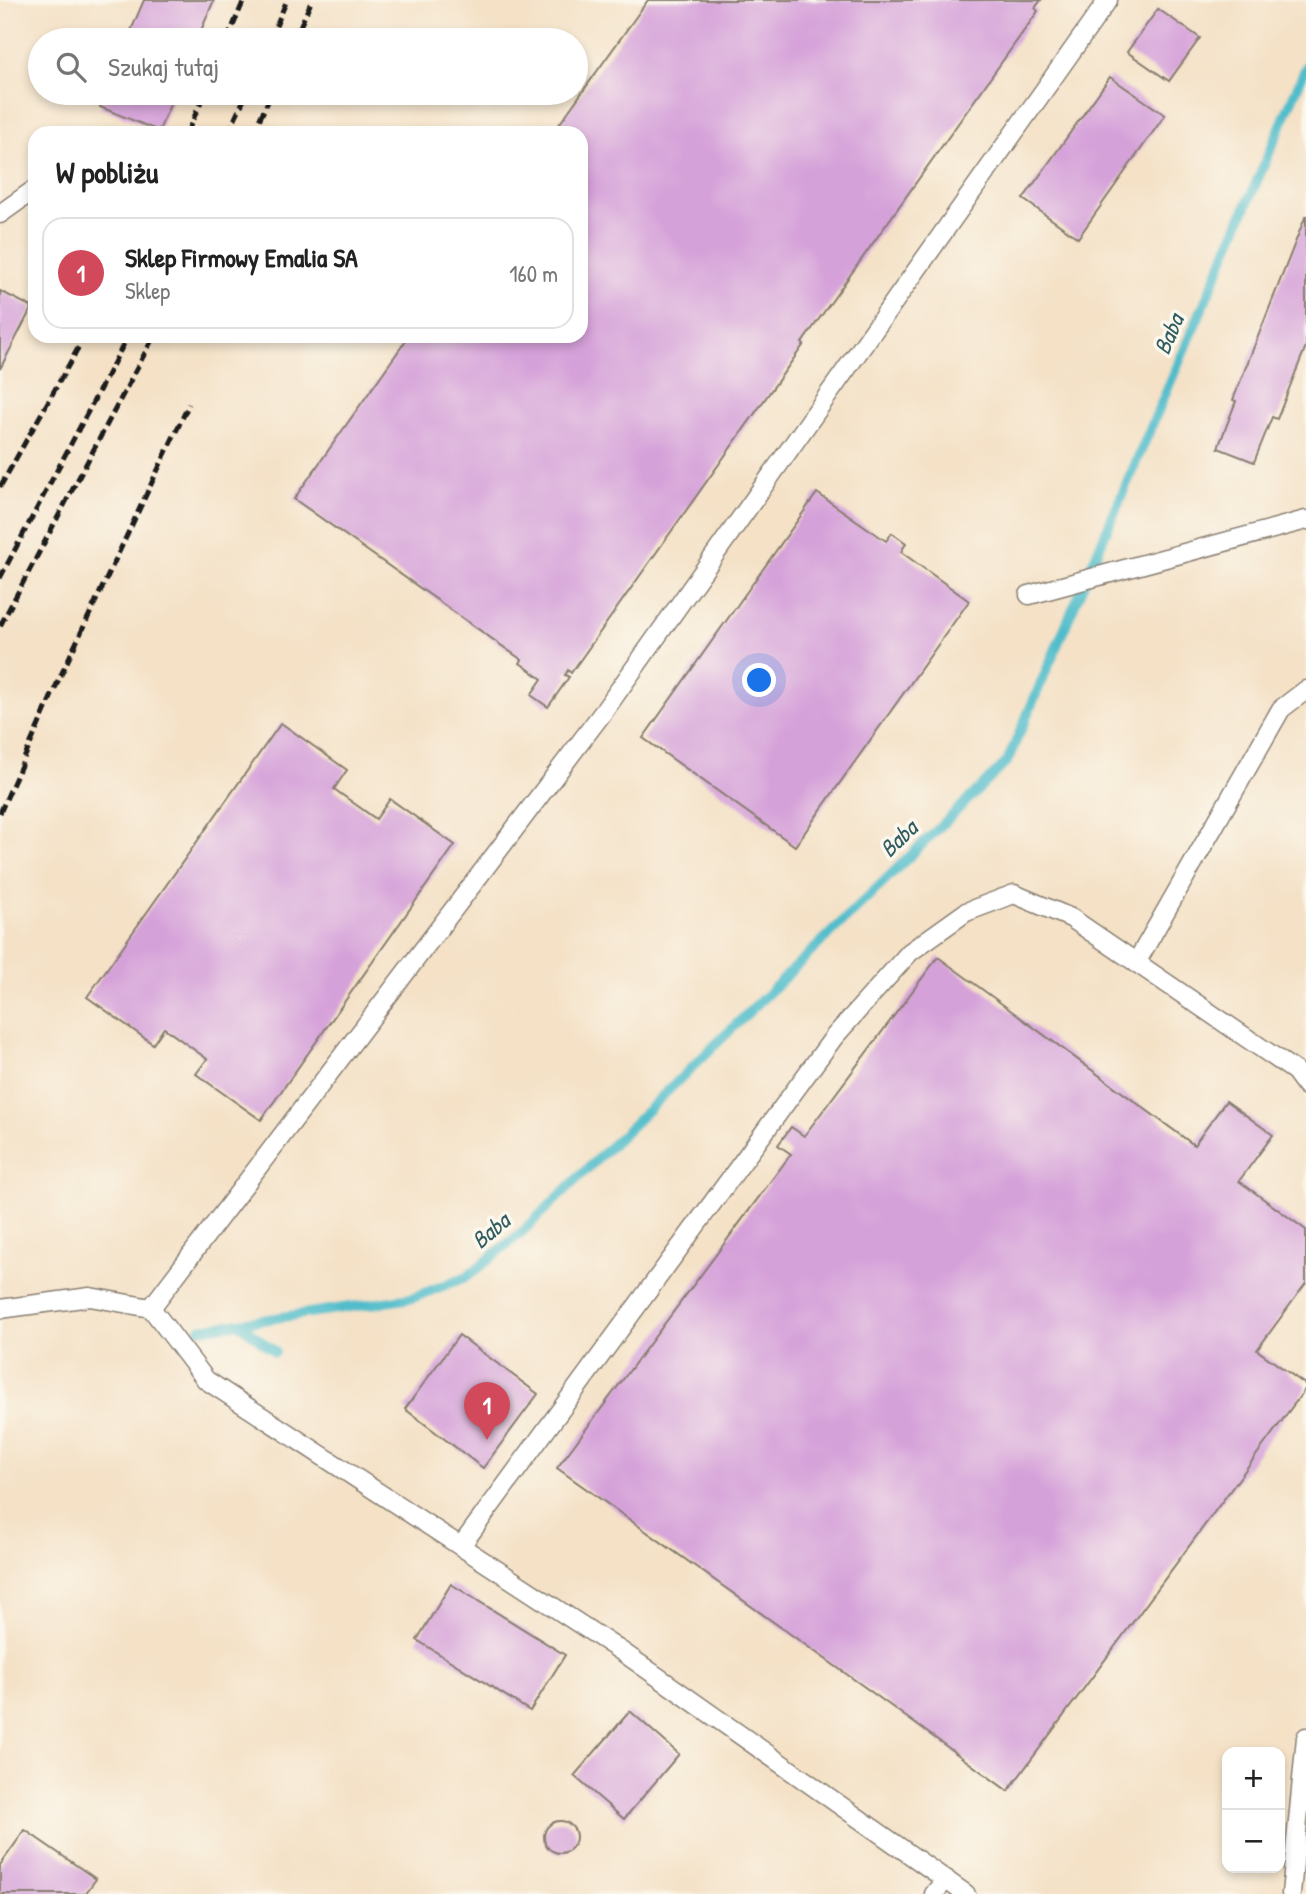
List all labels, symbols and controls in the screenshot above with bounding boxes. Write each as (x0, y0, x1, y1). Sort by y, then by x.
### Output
search box (28, 28, 588, 105)
icon: search (52, 48, 90, 86)
text: Szukaj tutaj (108, 49, 219, 84)
text: W pobliżu (56, 152, 158, 192)
text: Sklep Firmowy Emalia SA (125, 240, 358, 275)
text: 1 (77, 258, 85, 289)
text: 160 m (509, 258, 558, 289)
text: Sklep (125, 275, 170, 306)
water label: Baba (1145, 307, 1192, 359)
your location (742, 663, 776, 697)
water label: Baba (872, 810, 926, 864)
water label: Baba (464, 1203, 518, 1255)
pin: 1 (464, 1382, 510, 1440)
map controls (1222, 1747, 1285, 1873)
button: + (1222, 1747, 1285, 1810)
button: − (1222, 1810, 1285, 1873)

